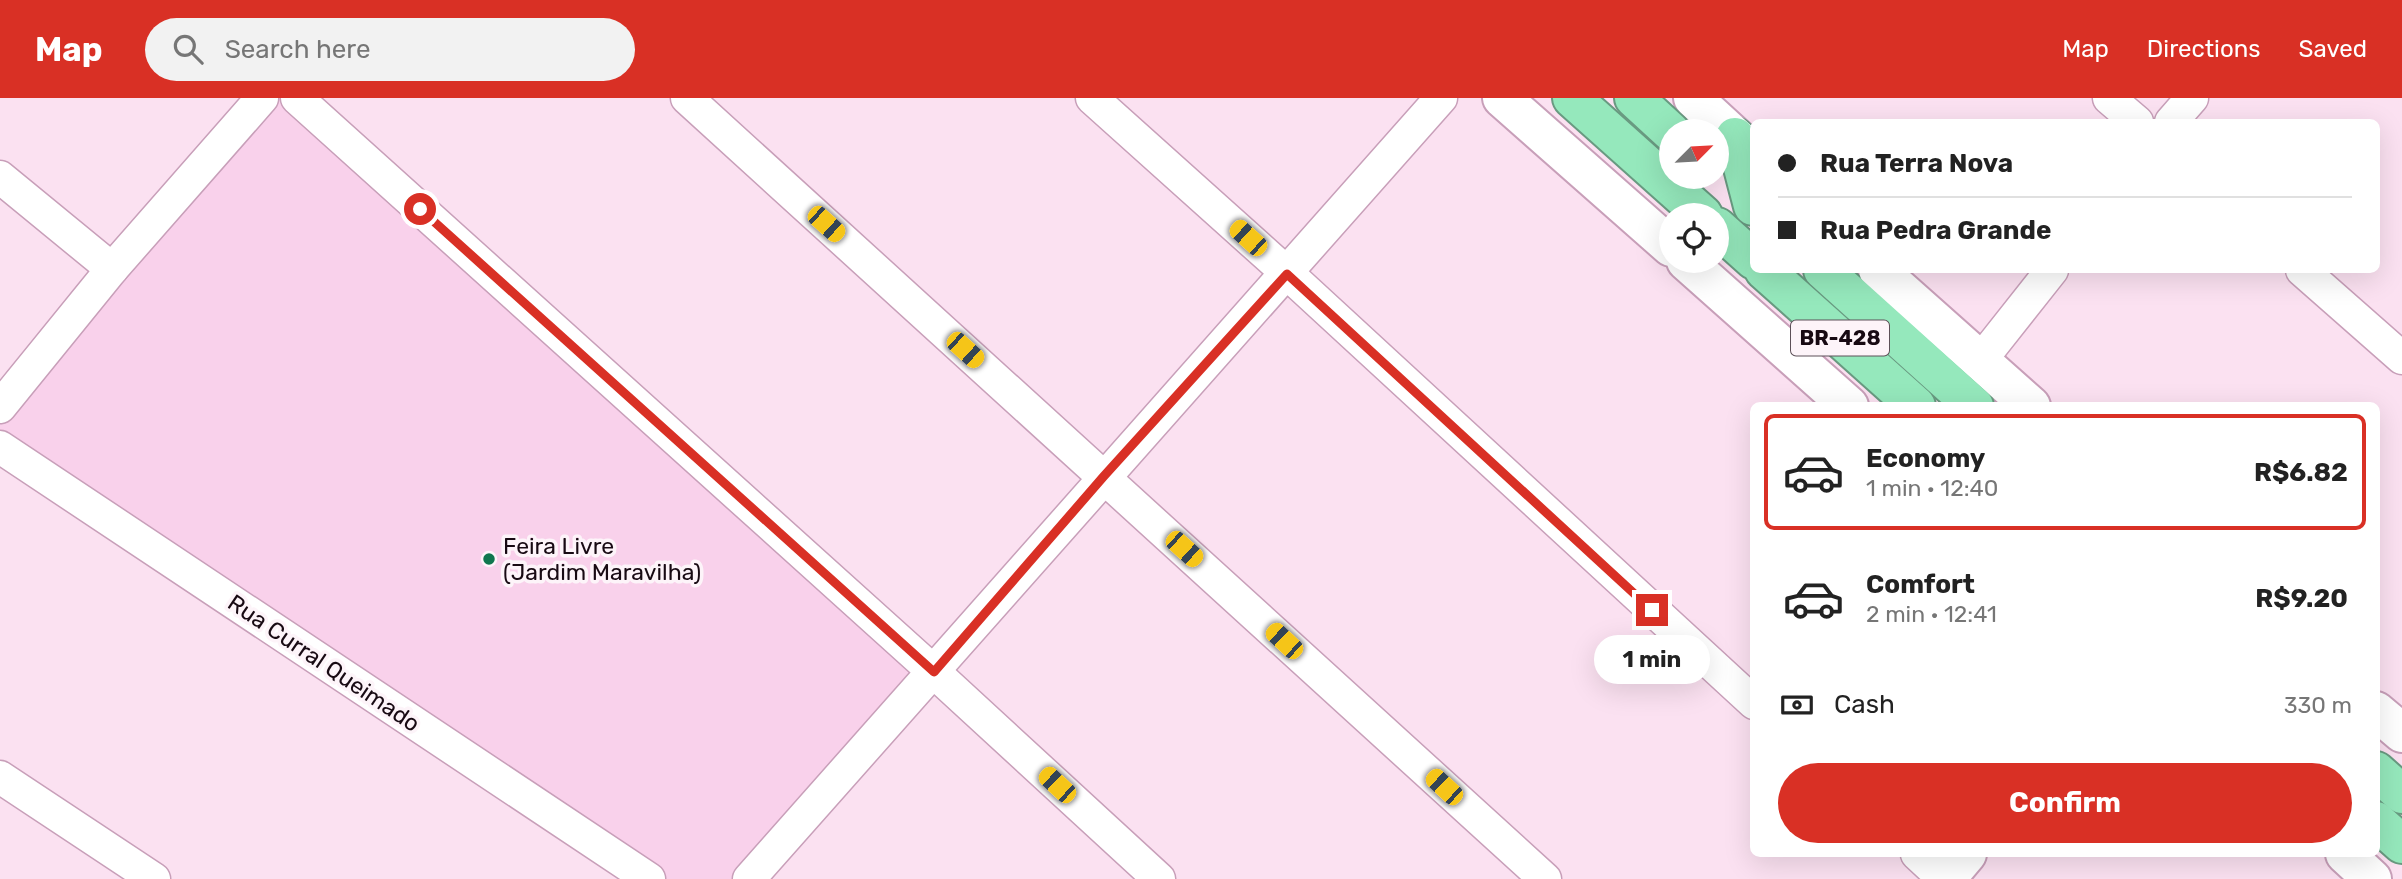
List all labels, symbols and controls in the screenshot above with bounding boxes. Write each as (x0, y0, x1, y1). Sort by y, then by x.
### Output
search box (145, 18, 635, 81)
text: Map (35, 30, 103, 69)
icon: search (169, 30, 207, 68)
text: Search here (225, 34, 370, 65)
text: Map (2062, 35, 2109, 63)
text: Directions (2147, 35, 2260, 63)
text: Saved (2298, 35, 2367, 63)
north arrow (1659, 119, 1729, 189)
map controls (1659, 119, 1729, 273)
text: Rua Terra Nova (1820, 148, 2013, 179)
route start (404, 193, 436, 225)
car (804, 202, 849, 246)
button: locate (1659, 203, 1729, 273)
text: Rua Pedra Grande (1820, 215, 2051, 246)
car (1226, 216, 1271, 260)
road number: BR-428 (1791, 320, 1889, 356)
car (943, 328, 988, 372)
icon: car (1782, 441, 1845, 504)
text: Economy (1866, 443, 1985, 474)
text: R$6.82 (2254, 457, 2348, 488)
text: 1 min · 12:40 (1866, 474, 1998, 502)
car (1162, 527, 1207, 571)
place label: Feira Livre (Jardim Maravilha) (503, 532, 701, 586)
marker: Feira Livre (Jardim Maravilha) (481, 551, 497, 567)
icon: car (1782, 567, 1845, 630)
text: Comfort (1866, 569, 1975, 600)
text: R$9.20 (2255, 583, 2348, 614)
street label: Rua Curral Queimado (223, 588, 425, 738)
route end (1636, 594, 1668, 626)
text: 2 min · 12:41 (1866, 600, 1997, 628)
car (1262, 619, 1307, 663)
callout: 1 min (1594, 634, 1710, 684)
text: 1 min (1623, 645, 1681, 673)
icon: cash (1778, 686, 1816, 724)
text: Cash (1834, 689, 1895, 720)
text: 330 m (2284, 691, 2352, 719)
car (1035, 763, 1080, 807)
button: Confirm (1778, 763, 2352, 843)
car (1422, 765, 1467, 809)

